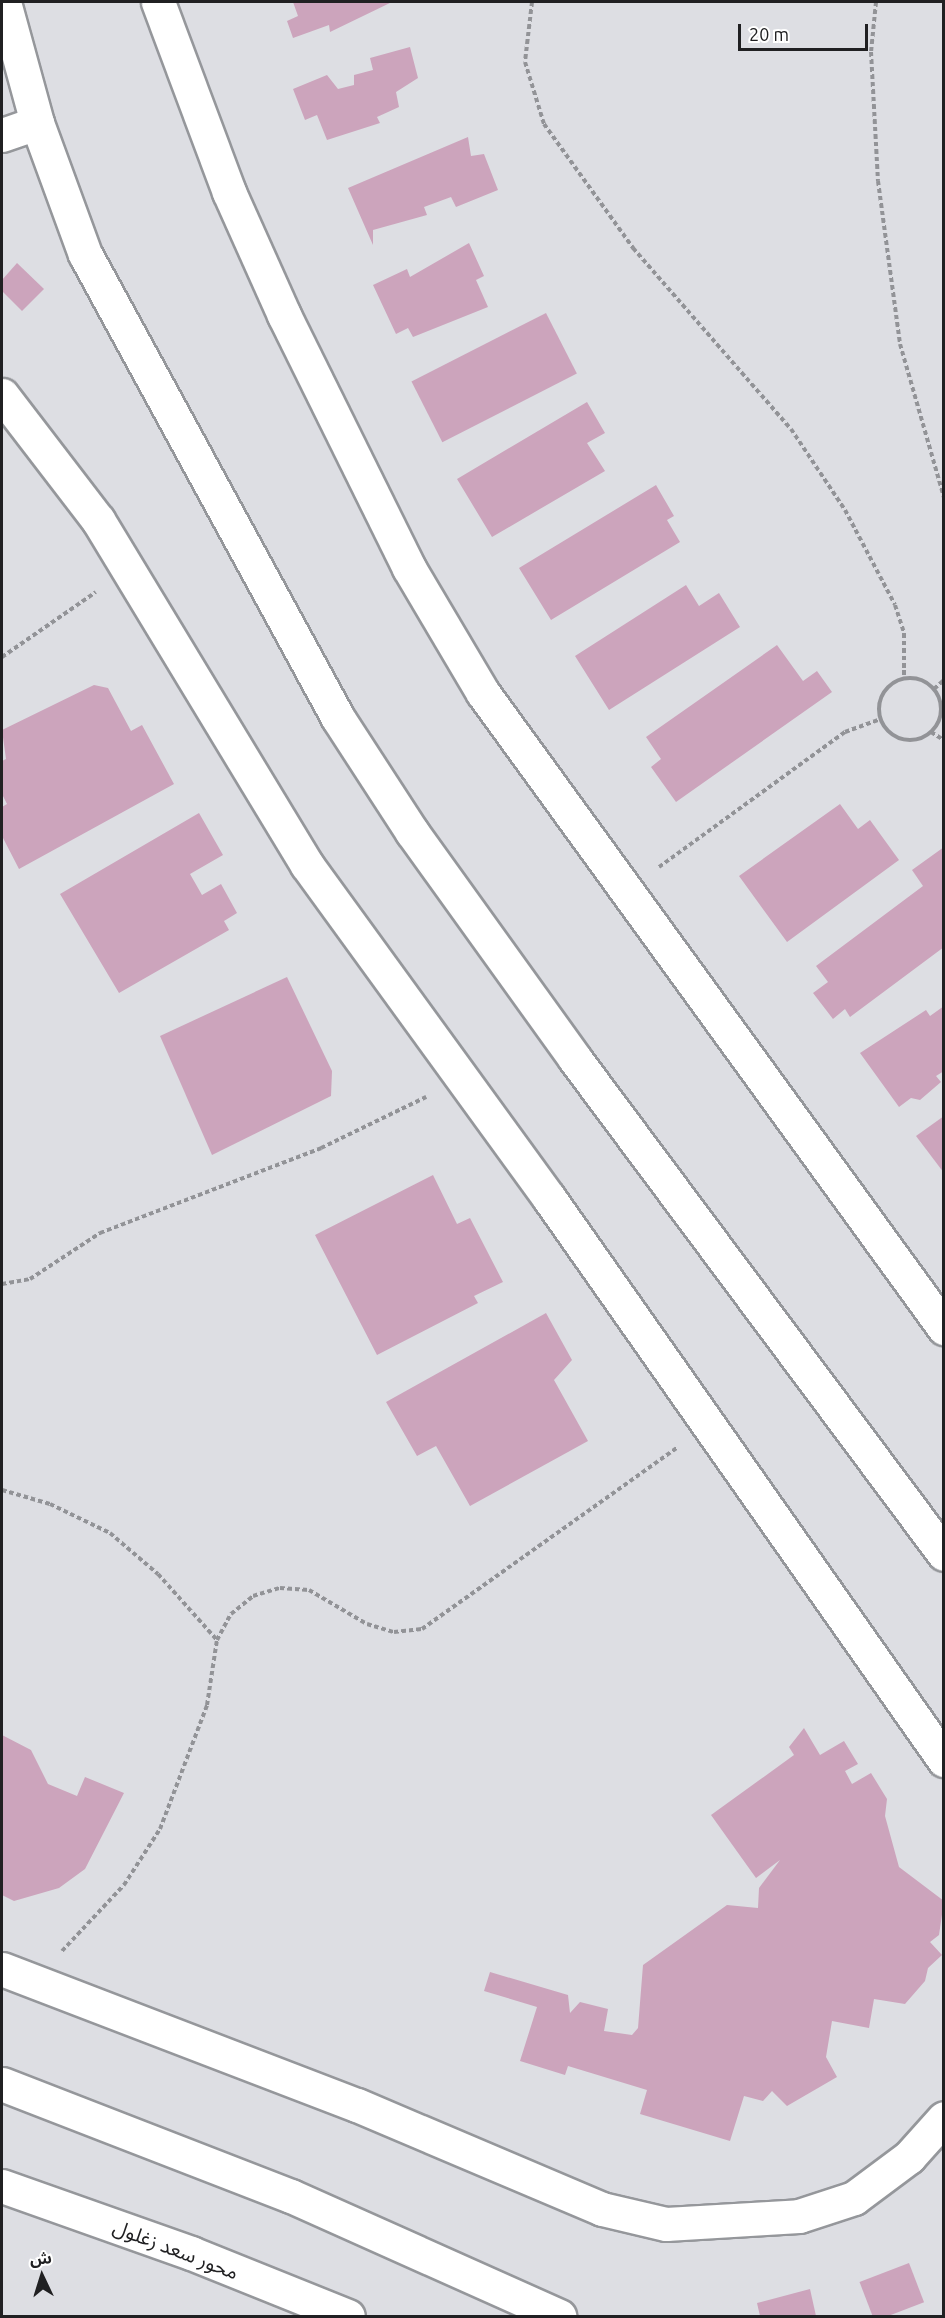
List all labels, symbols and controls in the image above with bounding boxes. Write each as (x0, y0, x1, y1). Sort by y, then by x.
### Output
scale bar (741, 12, 872, 50)
text: 20 m (749, 24, 789, 44)
street label: محور سعد زغلول (110, 2214, 242, 2284)
north arrow (12, 2246, 72, 2306)
text: ش (29, 2248, 52, 2268)

